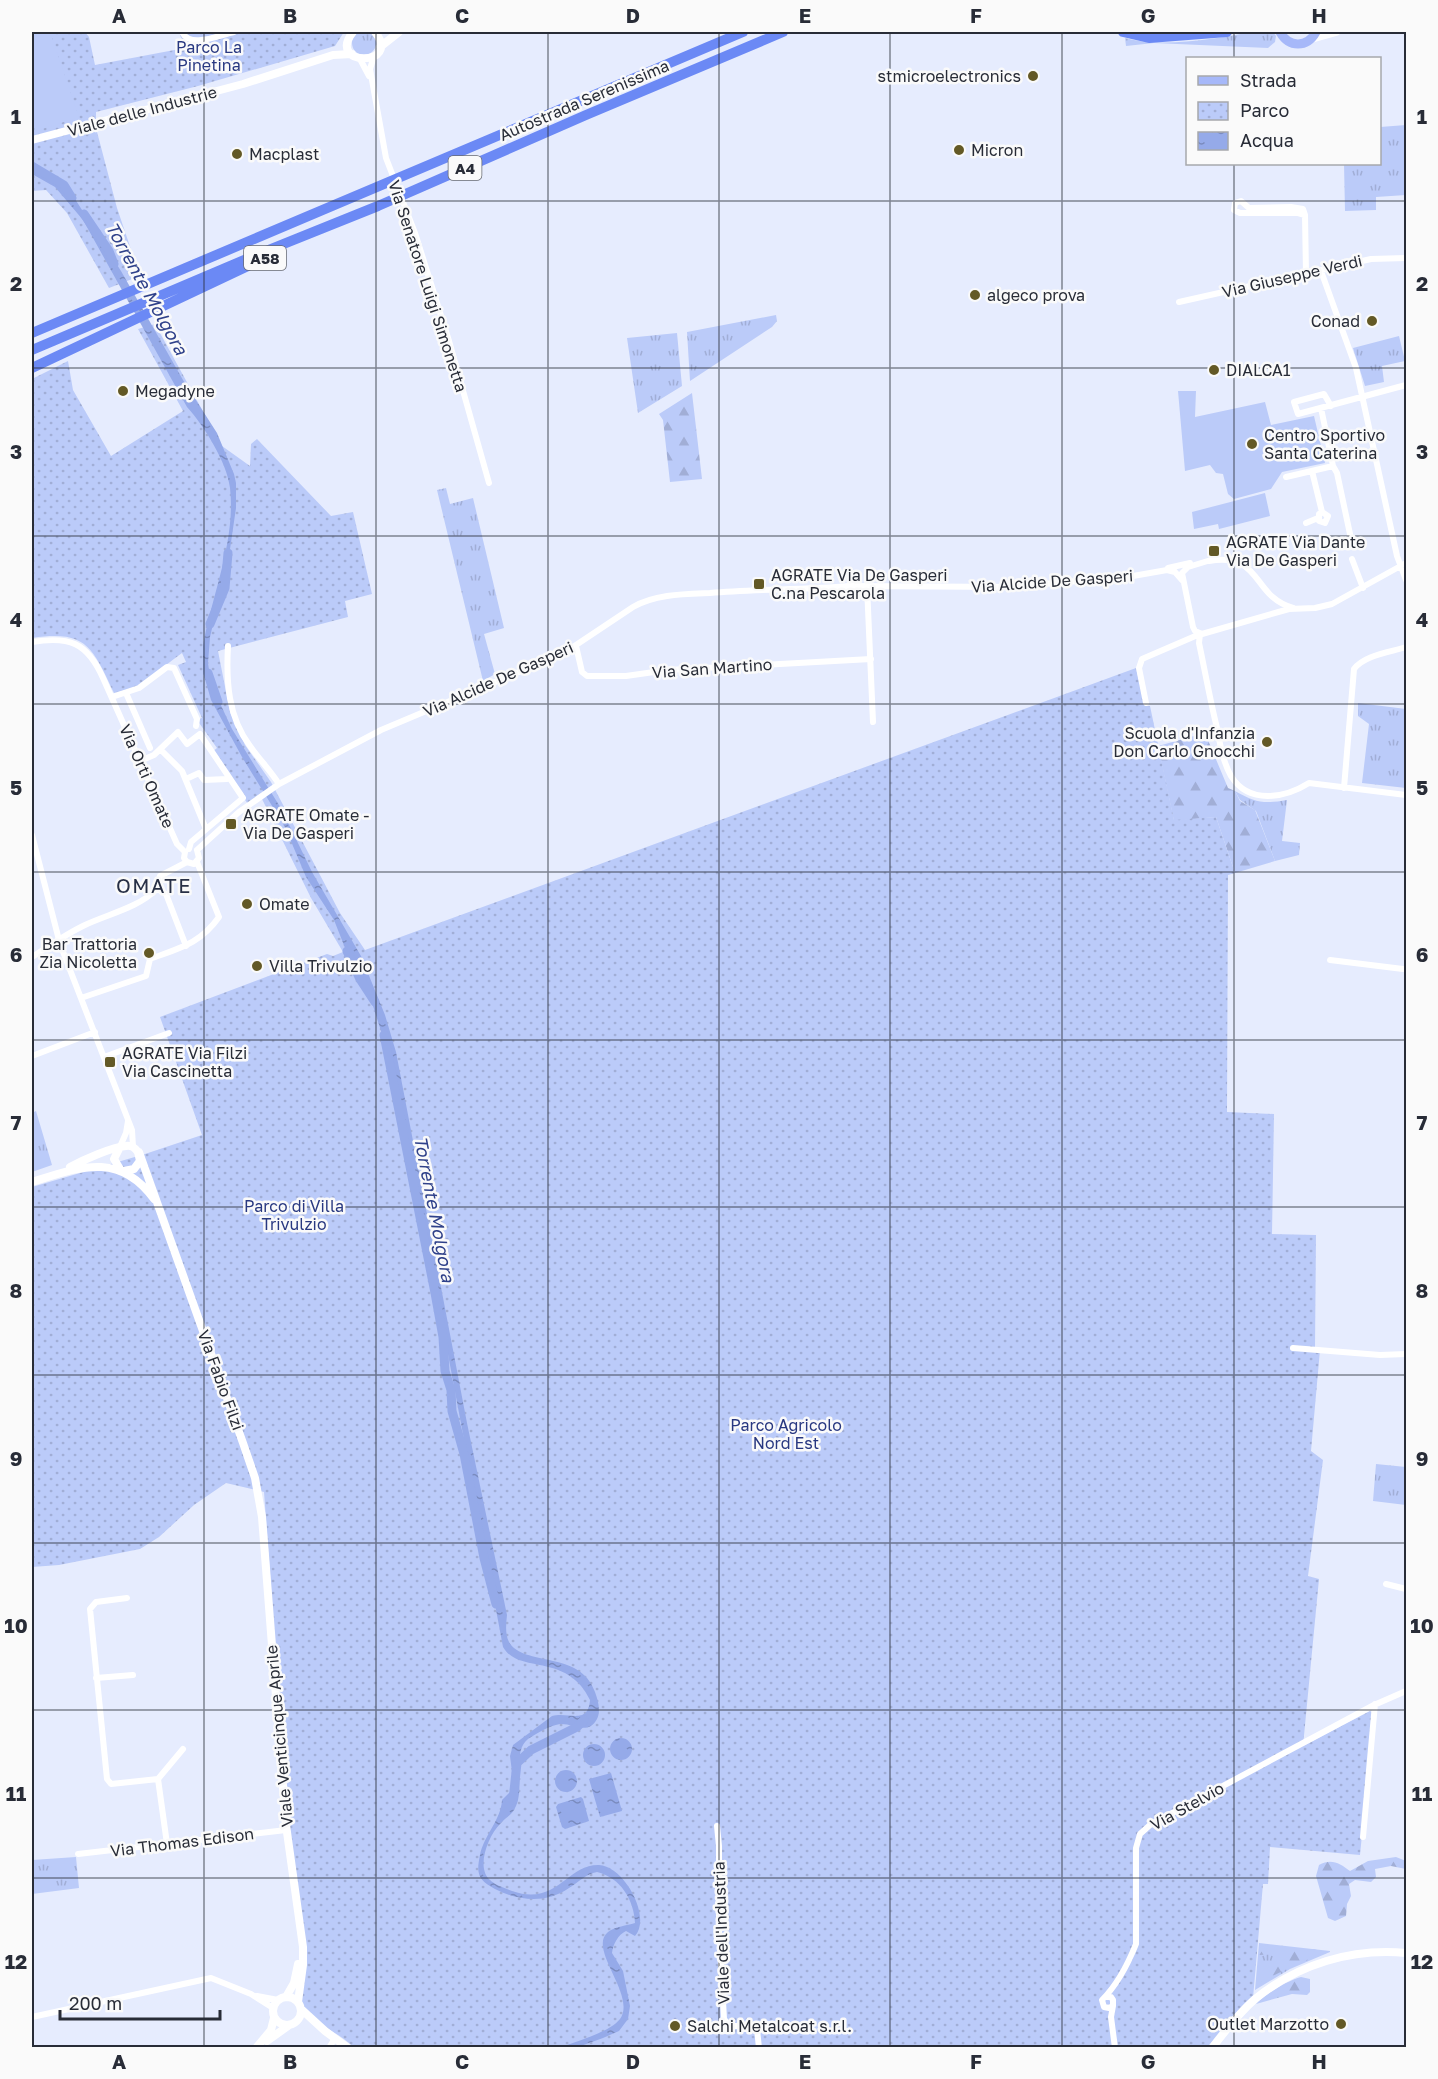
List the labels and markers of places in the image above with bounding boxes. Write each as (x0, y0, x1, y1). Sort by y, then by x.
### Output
place label: stmicroelectronics (878, 66, 1021, 86)
marker: stmicroelectronics (1026, 69, 1040, 83)
place label: Micron (971, 140, 1023, 160)
marker: Micron (952, 143, 966, 157)
place label: Macplast (249, 144, 319, 164)
marker: Macplast (230, 147, 244, 161)
place label: algeco prova (987, 285, 1085, 305)
marker: algeco prova (968, 288, 982, 302)
place label: Conad (1311, 311, 1360, 331)
marker: Conad (1365, 314, 1379, 328)
place label: DIALCA1 (1226, 360, 1291, 380)
marker: DIALCA1 (1207, 363, 1221, 377)
place label: Megadyne (135, 381, 215, 401)
marker: Megadyne (116, 384, 130, 398)
place label: Centro Sportivo Santa Caterina (1264, 425, 1385, 463)
marker: Centro Sportivo Santa Caterina (1245, 437, 1259, 451)
place label: AGRATE Via Dante Via De Gasperi (1226, 532, 1365, 570)
marker: AGRATE Via Dante Via De Gasperi (1207, 544, 1221, 558)
place label: AGRATE Via De Gasperi C.na Pescarola (771, 565, 948, 603)
marker: AGRATE Via De Gasperi C.na Pescarola (752, 577, 766, 591)
place label: Scuola d'Infanzia Don Carlo Gnocchi (1113, 723, 1255, 761)
marker: Scuola d'Infanzia Don Carlo Gnocchi (1260, 735, 1274, 749)
place label: AGRATE Omate - Via De Gasperi (243, 805, 369, 843)
marker: AGRATE Omate - Via De Gasperi (224, 817, 238, 831)
place label: Omate (259, 894, 310, 914)
marker: Omate (240, 897, 254, 911)
place label: Bar Trattoria Zia Nicoletta (39, 934, 137, 972)
marker: Bar Trattoria Zia Nicoletta (142, 946, 156, 960)
place label: Villa Trivulzio (269, 956, 372, 976)
marker: Villa Trivulzio (250, 959, 264, 973)
place label: AGRATE Via Filzi Via Cascinetta (122, 1043, 247, 1081)
marker: AGRATE Via Filzi Via Cascinetta (103, 1055, 117, 1069)
place label: Outlet Marzotto (1207, 2014, 1329, 2034)
place label: Salchi Metalcoat s.r.l. (687, 2016, 852, 2036)
marker: Outlet Marzotto (1334, 2017, 1348, 2031)
marker: Salchi Metalcoat s.r.l. (668, 2019, 682, 2033)

